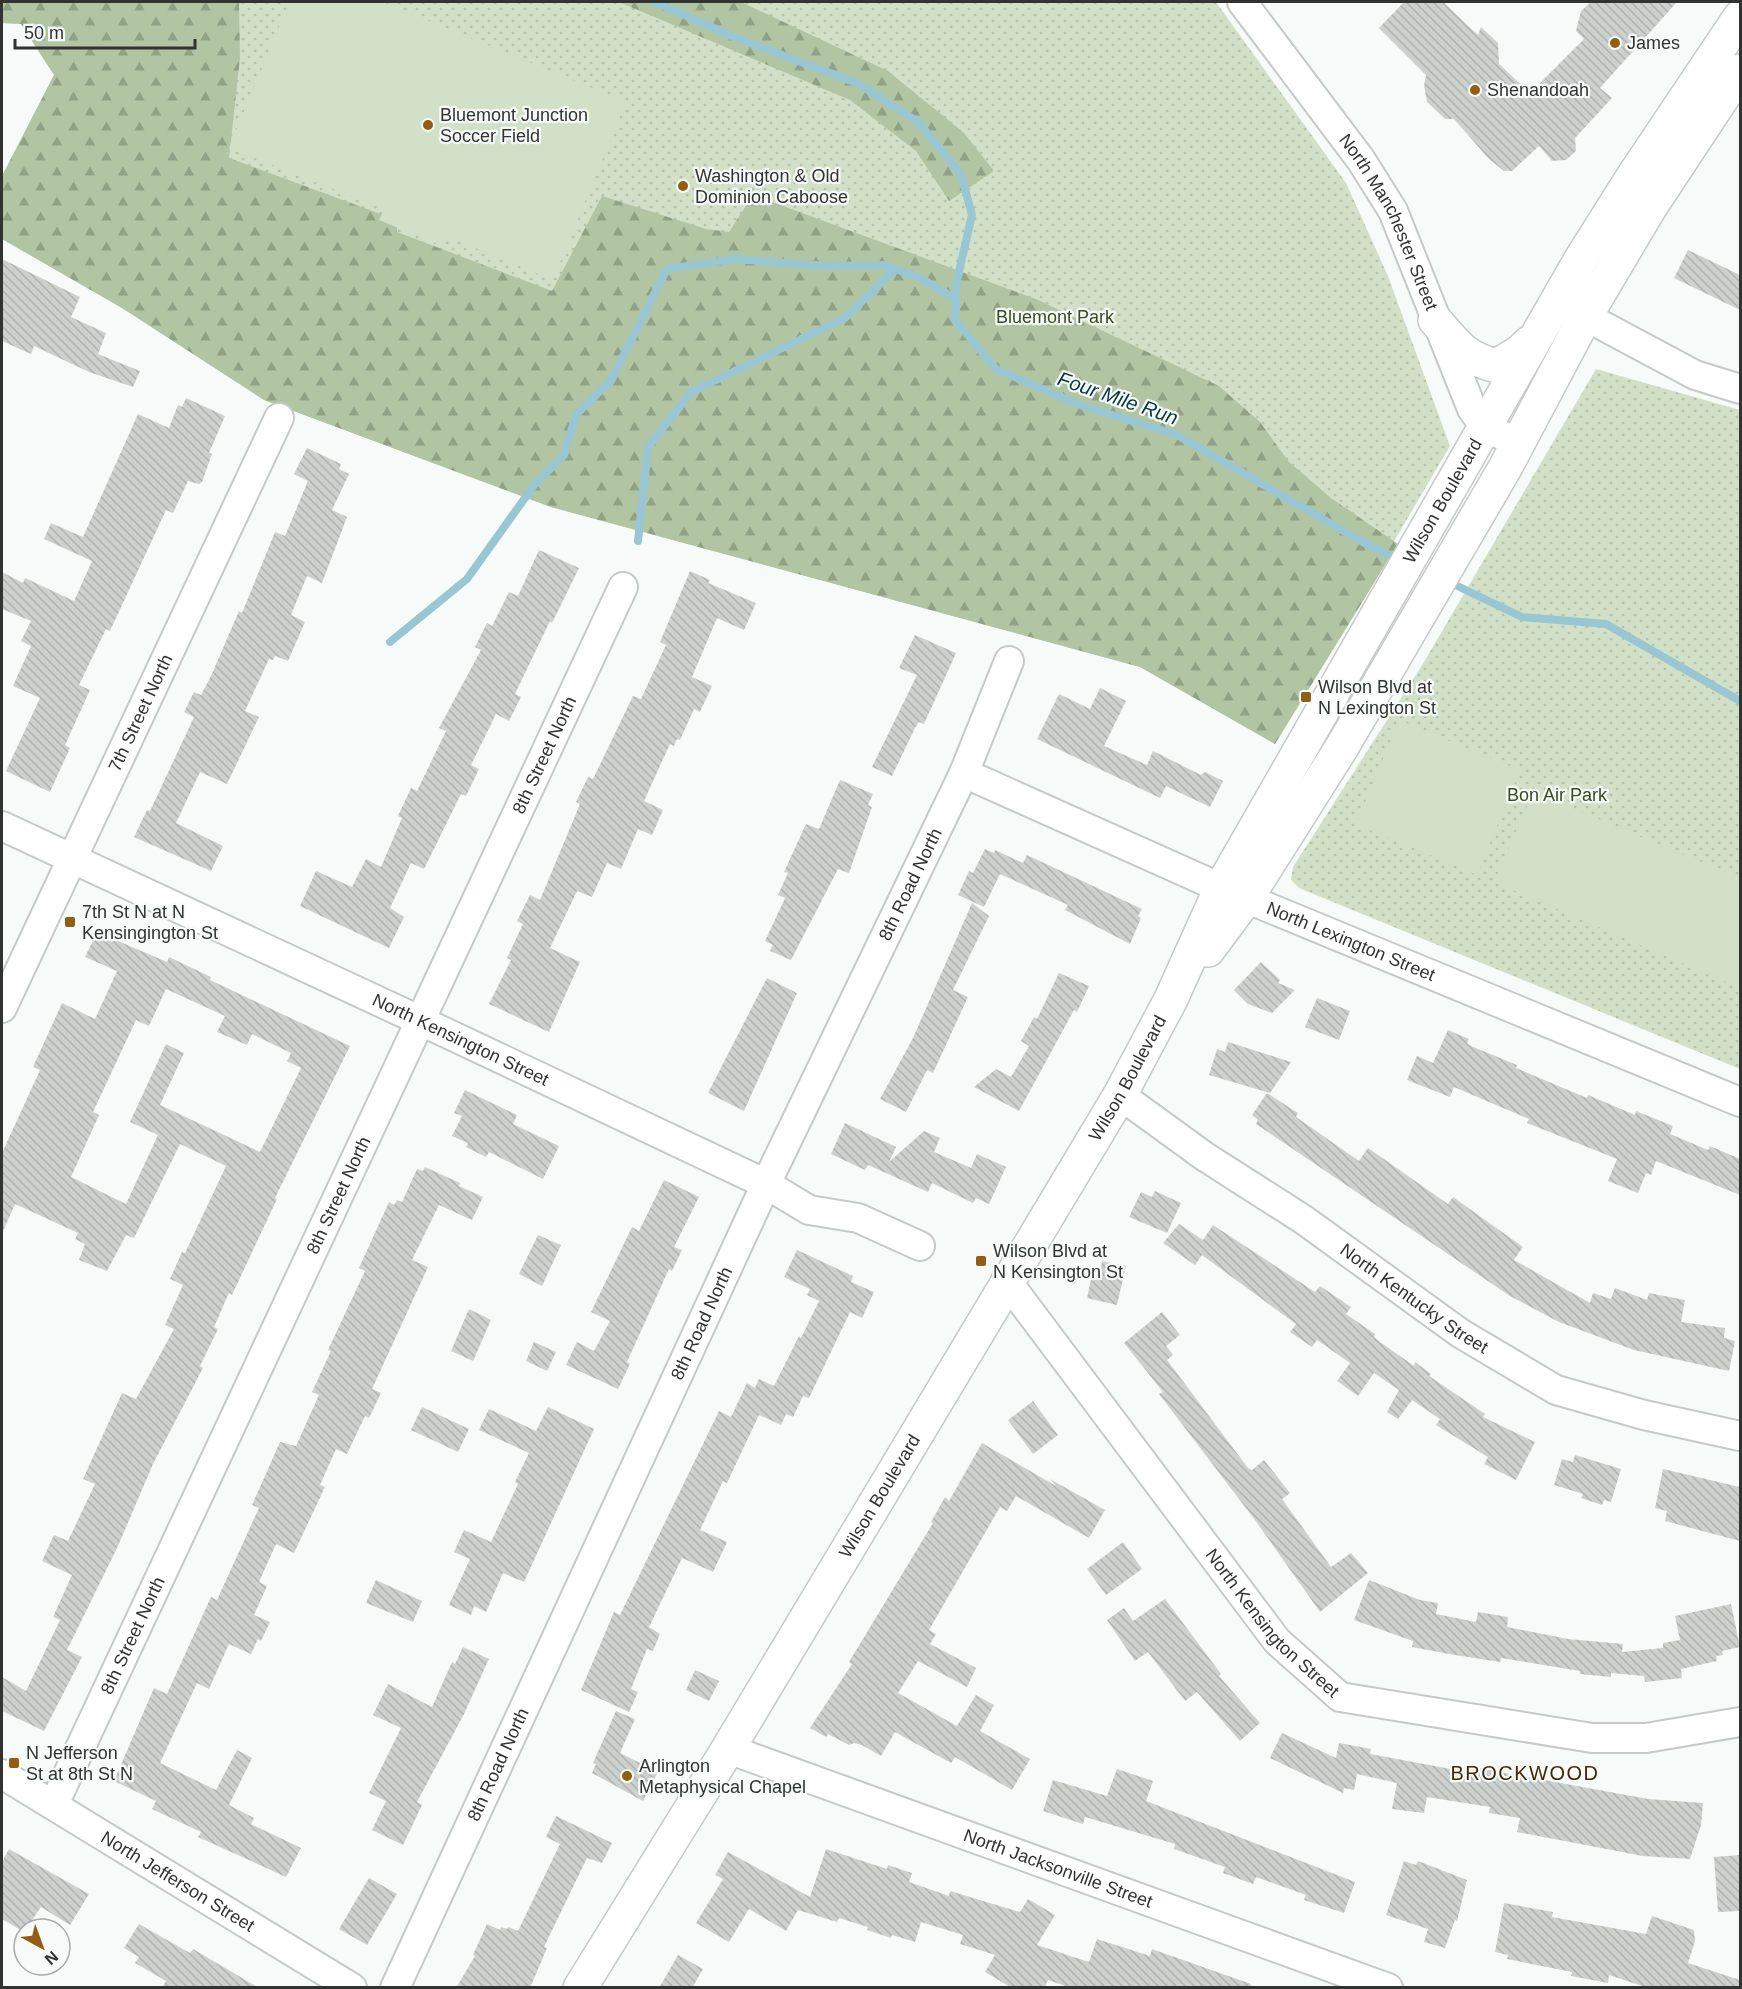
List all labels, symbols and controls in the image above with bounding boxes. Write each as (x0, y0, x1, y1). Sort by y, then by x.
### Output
scale bar (15, 12, 195, 50)
text: 50 m (24, 23, 64, 43)
place label: James (1627, 33, 1680, 53)
marker: James (1608, 36, 1622, 50)
place label: Shenandoah (1487, 80, 1589, 100)
marker: Shenandoah (1468, 83, 1482, 97)
place label: Bluemont Junction Soccer Field (440, 105, 588, 146)
marker: Bluemont Junction Soccer Field (421, 118, 435, 132)
street label: North Manchester Street (1335, 130, 1442, 313)
place label: Washington & Old Dominion Caboose (695, 166, 848, 207)
marker: Washington & Old Dominion Caboose (676, 179, 690, 193)
park label: Bluemont Park (996, 307, 1115, 327)
water label: Four Mile Run (1055, 367, 1181, 429)
street label: Wilson Boulevard (1399, 435, 1486, 567)
street label: 7th Street North (104, 651, 177, 775)
place label: Wilson Blvd at N Lexington St (1318, 677, 1436, 718)
marker: Wilson Blvd at N Lexington St (1299, 690, 1313, 704)
street label: 8th Street North (508, 693, 580, 817)
park label: Bon Air Park (1507, 785, 1608, 805)
street label: 8th Road North (875, 825, 946, 944)
street label: North Lexington Street (1264, 898, 1438, 985)
place label: 7th St N at N Kensingington St (82, 902, 218, 943)
marker: 7th St N at N Kensingington St (63, 915, 77, 929)
street label: North Kensington Street (369, 990, 552, 1090)
street label: Wilson Boulevard (1085, 1012, 1170, 1144)
street label: 8th Street North (303, 1133, 375, 1257)
street label: North Kentucky Street (1336, 1240, 1492, 1357)
place label: Wilson Blvd at N Kensington St (993, 1241, 1123, 1282)
marker: Wilson Blvd at N Kensington St (974, 1254, 988, 1268)
street label: 8th Road North (667, 1264, 736, 1383)
street label: Wilson Boulevard (835, 1431, 924, 1561)
street label: North Kensington Street (1201, 1545, 1343, 1701)
street label: 8th Street North (97, 1574, 169, 1697)
street label: 8th Road North (463, 1705, 533, 1824)
place label: N Jefferson St at 8th St N (26, 1743, 133, 1784)
marker: N Jefferson St at 8th St N (7, 1756, 21, 1770)
place label: Arlington Metaphysical Chapel (639, 1756, 806, 1797)
district label: BROCKWOOD (1450, 1762, 1600, 1784)
marker: Arlington Metaphysical Chapel (620, 1769, 634, 1783)
street label: North Jacksonville Street (961, 1825, 1155, 1912)
street label: North Jefferson Street (97, 1827, 258, 1936)
north arrow (12, 1917, 72, 1977)
text: N (42, 1948, 61, 1968)

